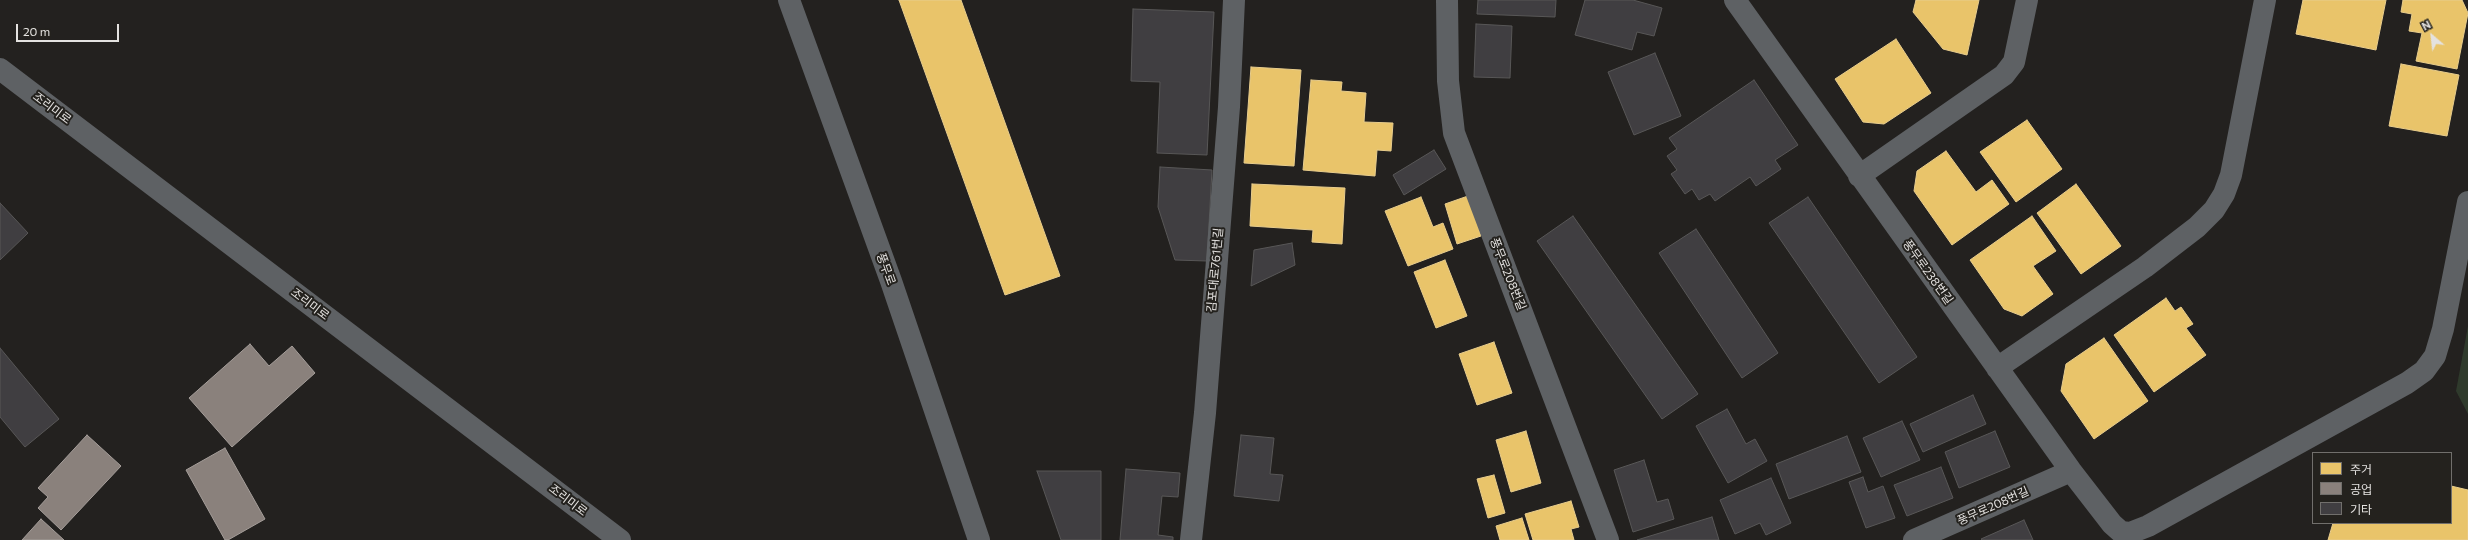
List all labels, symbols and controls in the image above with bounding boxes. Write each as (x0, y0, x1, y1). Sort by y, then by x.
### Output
scale bar (18, 16, 121, 42)
north arrow (2412, 16, 2452, 56)
text: N (2419, 17, 2433, 33)
text: 20 m (23, 24, 50, 38)
street label: 조리미로 (30, 89, 74, 127)
street label: 김포대로761번길 (1204, 227, 1226, 313)
street label: 풍무로208번길 (1487, 236, 1529, 312)
street label: 풍무로238번길 (1900, 237, 1956, 307)
street label: 풍무로 (874, 251, 898, 287)
street label: 조리미로 (288, 285, 332, 323)
legend (2312, 452, 2452, 524)
text: 주거 (2350, 462, 2372, 476)
street label: 조리미로 (546, 481, 590, 519)
text: 공업 (2350, 482, 2372, 496)
street label: 풍무로208번길 (1955, 484, 2031, 528)
text: 기타 (2350, 502, 2372, 516)

